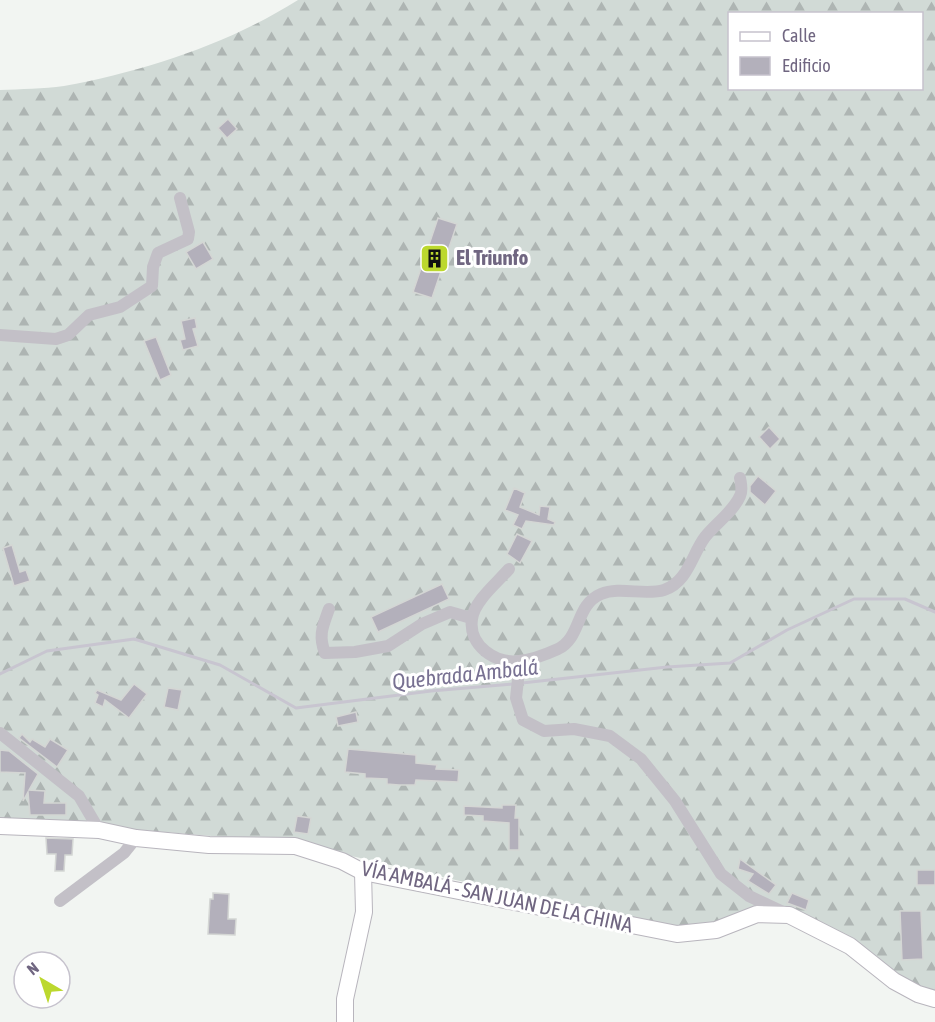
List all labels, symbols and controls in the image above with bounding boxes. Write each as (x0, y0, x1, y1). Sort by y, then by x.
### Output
legend (728, 12, 923, 90)
text: Calle (782, 25, 816, 46)
text: Edificio (782, 55, 831, 76)
building icon: El Triunfo (419, 242, 451, 274)
place label: El Triunfo (456, 245, 528, 269)
water label: Quebrada Ambalá (391, 653, 539, 695)
street label: VÍA AMBALÁ - SAN JUAN DE LA CHINA (360, 856, 636, 937)
north arrow (12, 950, 72, 1010)
text: N (23, 958, 42, 978)

